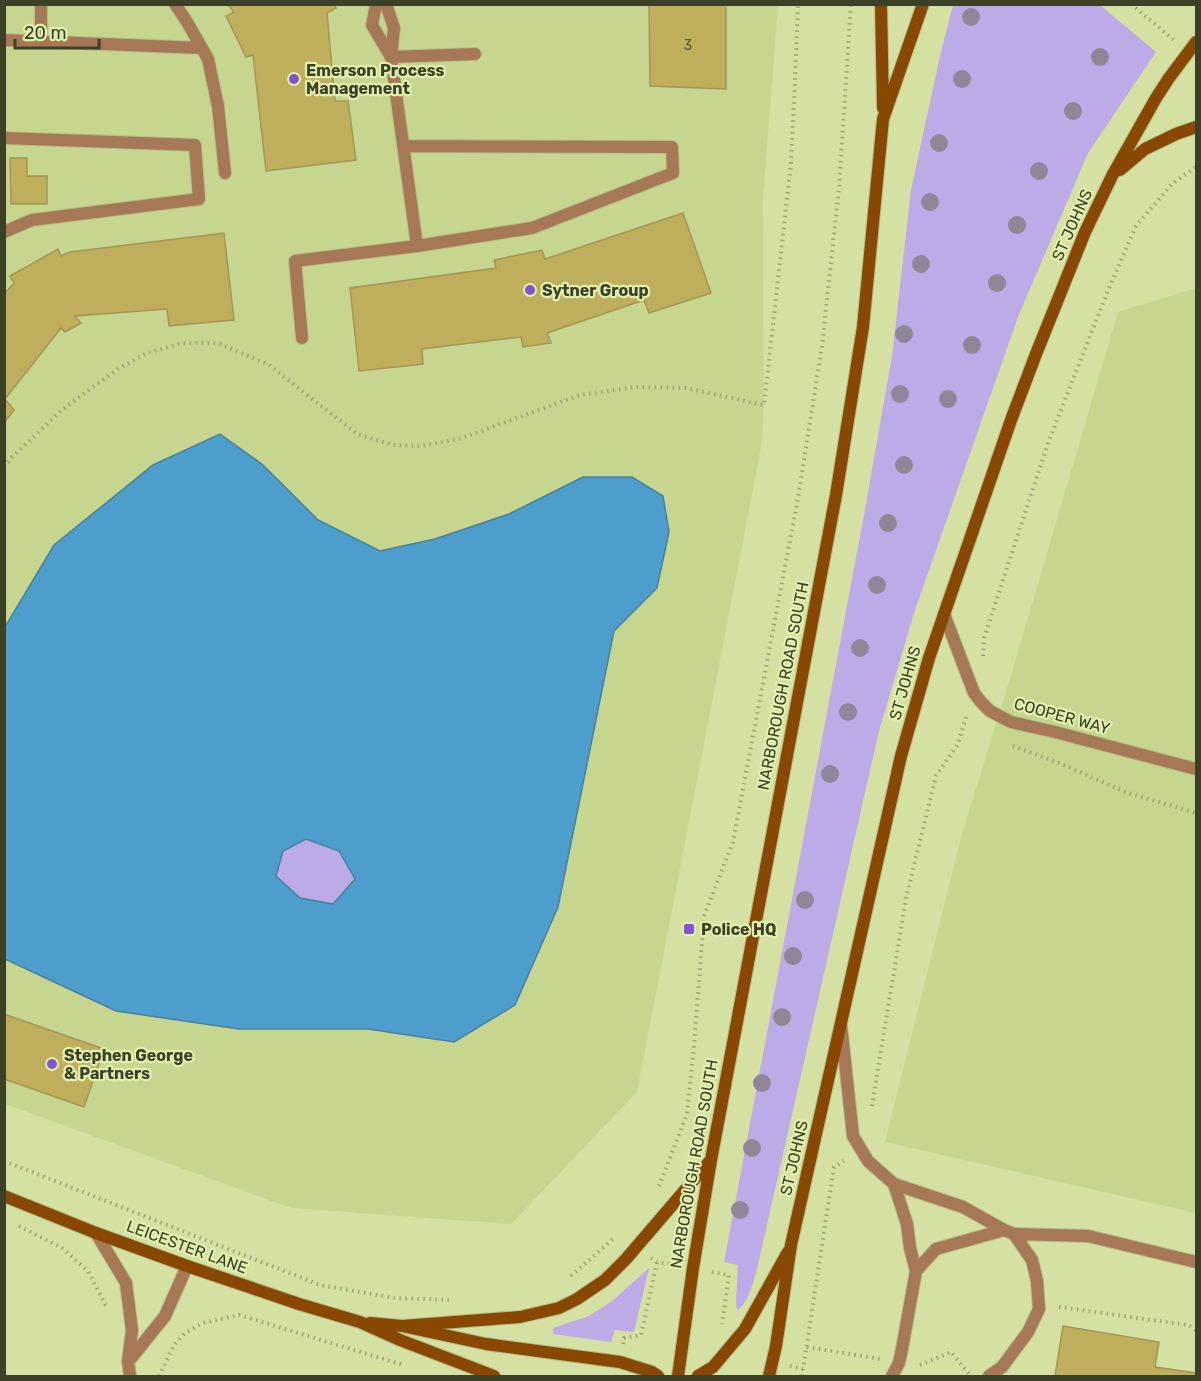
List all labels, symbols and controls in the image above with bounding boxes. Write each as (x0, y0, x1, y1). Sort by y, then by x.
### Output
scale bar (15, 12, 99, 50)
text: 20 m (24, 22, 66, 44)
house number: 3 (684, 37, 692, 54)
place label: Emerson Process Management (306, 61, 445, 98)
marker: Emerson Process Management (287, 72, 301, 86)
street label: ST JOHNS (1048, 186, 1096, 264)
place label: Sytner Group (542, 281, 649, 300)
marker: Sytner Group (523, 283, 537, 297)
street label: NARBOROUGH ROAD SOUTH (753, 580, 813, 792)
street label: ST JOHNS (885, 644, 925, 722)
street label: COOPER WAY (1012, 694, 1112, 738)
place label: Police HQ (701, 920, 776, 939)
marker: Police HQ (682, 922, 696, 936)
place label: Stephen George & Partners (64, 1046, 193, 1083)
marker: Stephen George & Partners (45, 1057, 59, 1071)
street label: NARBOROUGH ROAD SOUTH (666, 1058, 722, 1270)
street label: ST JOHNS (776, 1119, 812, 1197)
street label: LEICESTER LANE (124, 1216, 250, 1278)

